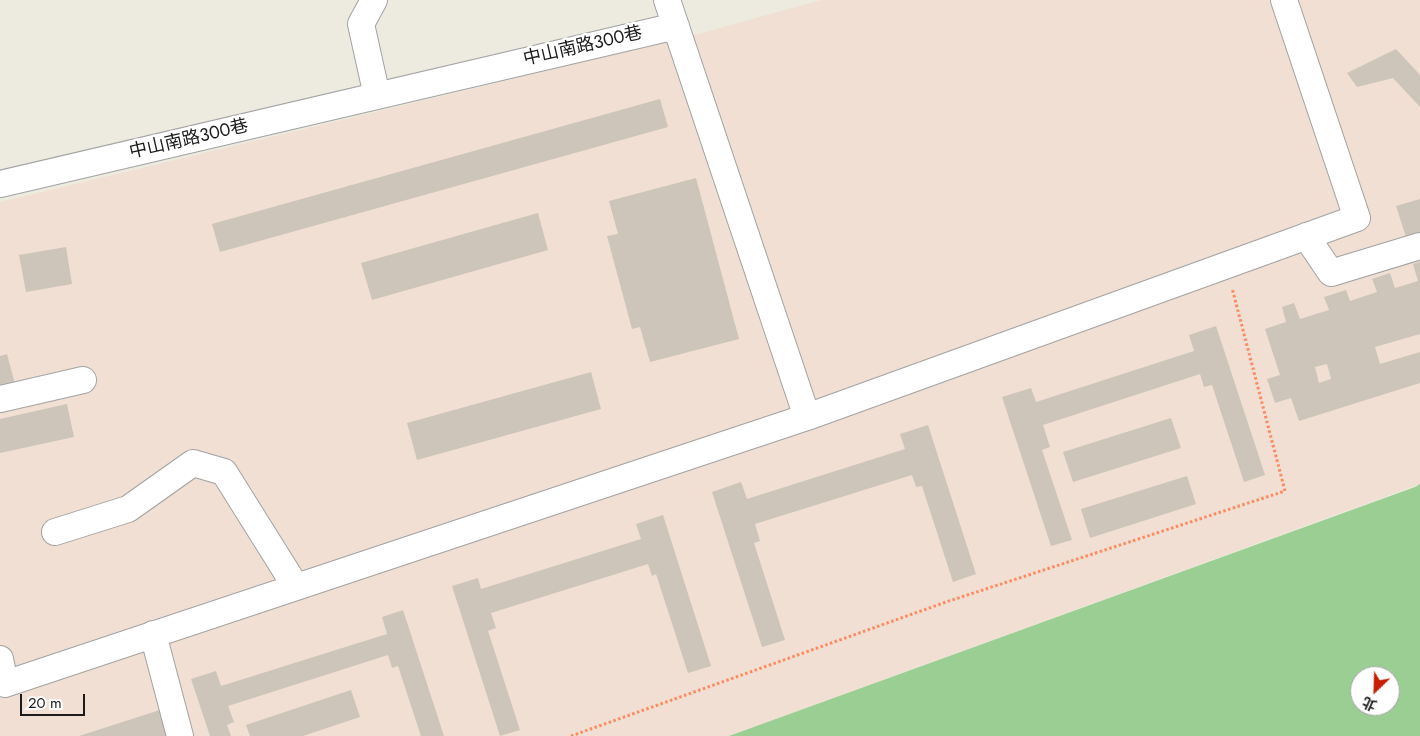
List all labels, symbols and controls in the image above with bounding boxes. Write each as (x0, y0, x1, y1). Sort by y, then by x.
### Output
street label: 中山南路300巷 (521, 23, 645, 71)
street label: 中山南路300巷 (127, 116, 251, 164)
north arrow (1350, 666, 1400, 716)
scale bar (22, 684, 88, 716)
text: 20 m (28, 692, 62, 714)
text: 北 (1359, 692, 1380, 716)

